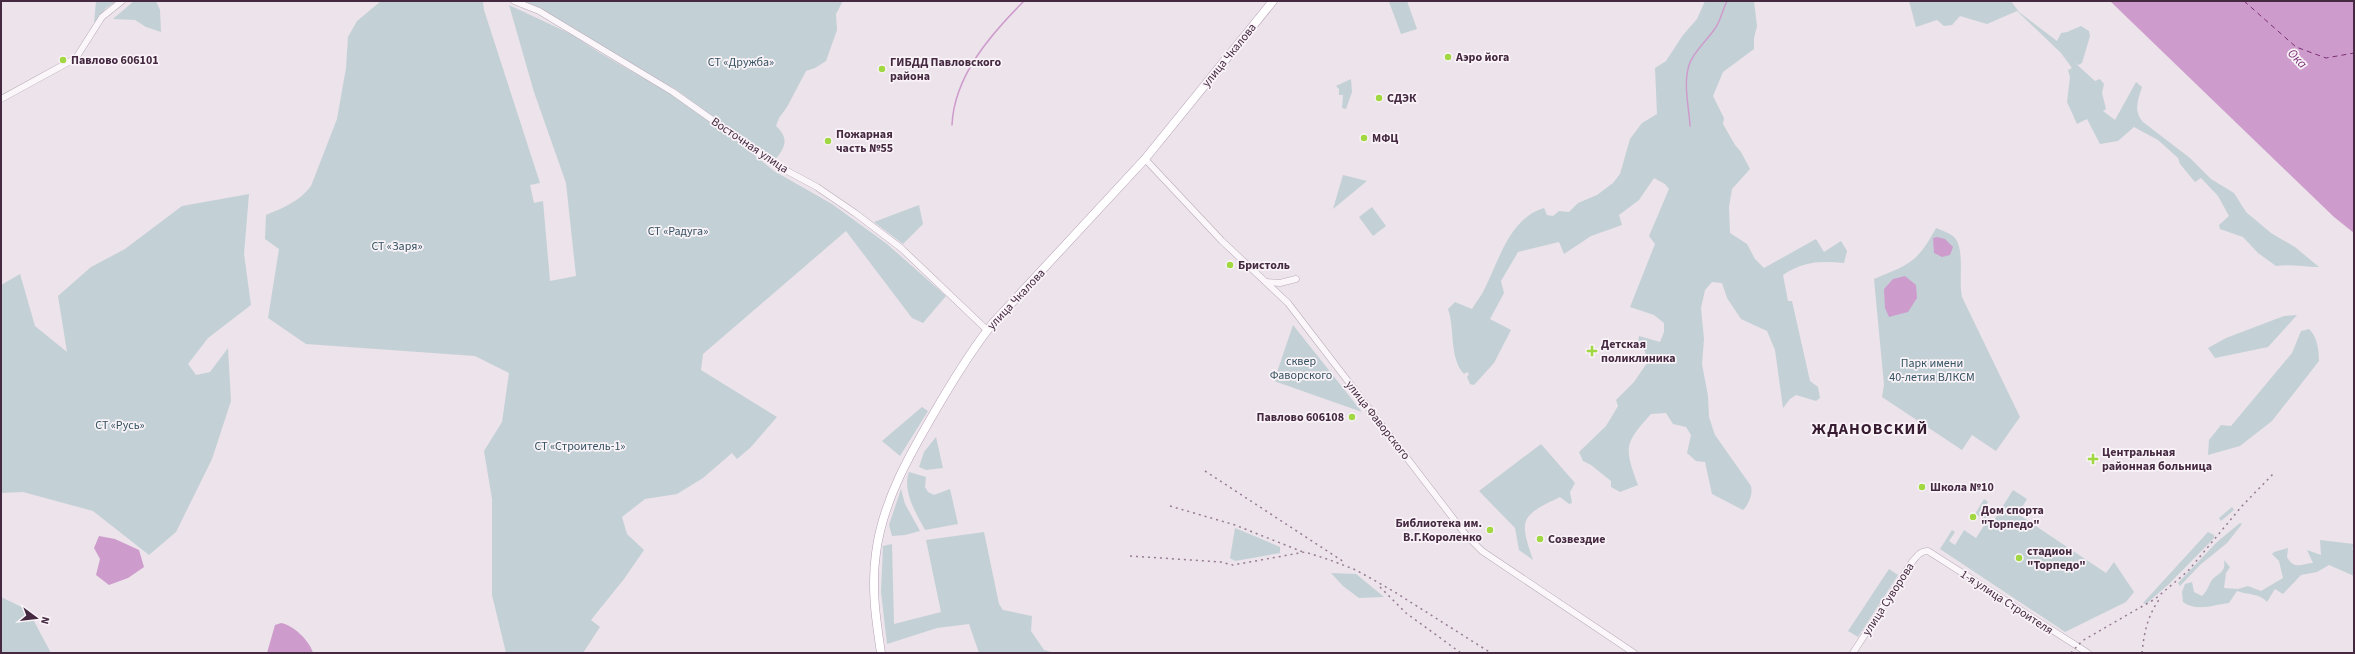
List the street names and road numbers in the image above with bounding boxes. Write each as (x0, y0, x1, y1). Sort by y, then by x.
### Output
street label: улица Чкалова (1198, 20, 1261, 91)
street label: Восточная улица (708, 113, 792, 178)
street label: улица Чкалова (984, 265, 1049, 334)
street label: улица Фаворского (1341, 377, 1414, 464)
street label: улица Суворова (1858, 559, 1918, 639)
street label: 1-я улица Строителя (1957, 566, 2057, 639)

